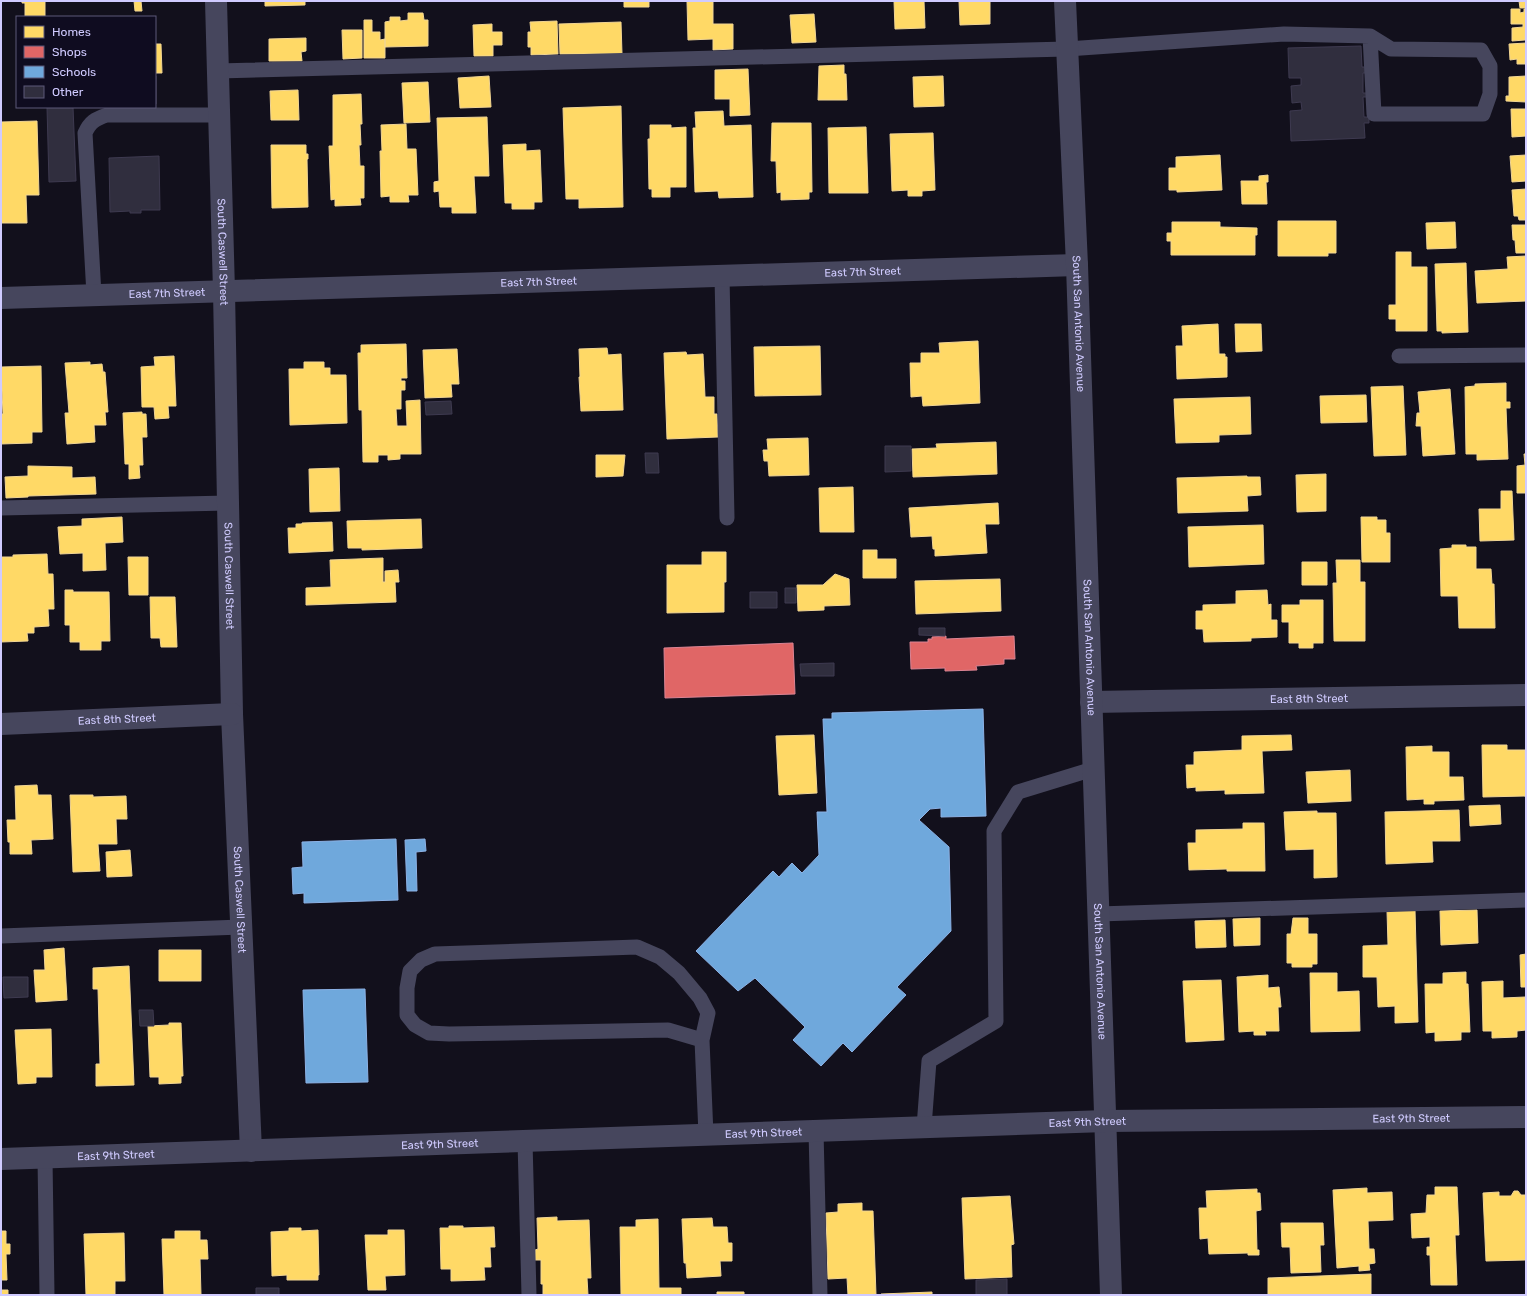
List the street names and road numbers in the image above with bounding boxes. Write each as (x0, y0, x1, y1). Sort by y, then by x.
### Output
street label: South Caswell Street (215, 198, 231, 306)
street label: South San Antonio Avenue (1070, 255, 1088, 392)
street label: East 7th Street (824, 264, 902, 279)
street label: East 7th Street (500, 274, 578, 289)
street label: East 7th Street (128, 285, 206, 301)
street label: South Caswell Street (222, 522, 237, 630)
street label: South San Antonio Avenue (1081, 579, 1098, 716)
street label: East 8th Street (1270, 691, 1349, 706)
street label: East 8th Street (78, 711, 157, 727)
street label: South Caswell Street (231, 846, 249, 954)
street label: South San Antonio Avenue (1092, 903, 1109, 1040)
street label: East 9th Street (1373, 1111, 1451, 1125)
street label: East 9th Street (1048, 1114, 1127, 1129)
street label: East 9th Street (725, 1125, 803, 1141)
street label: East 9th Street (401, 1136, 479, 1152)
street label: East 9th Street (77, 1147, 156, 1163)

